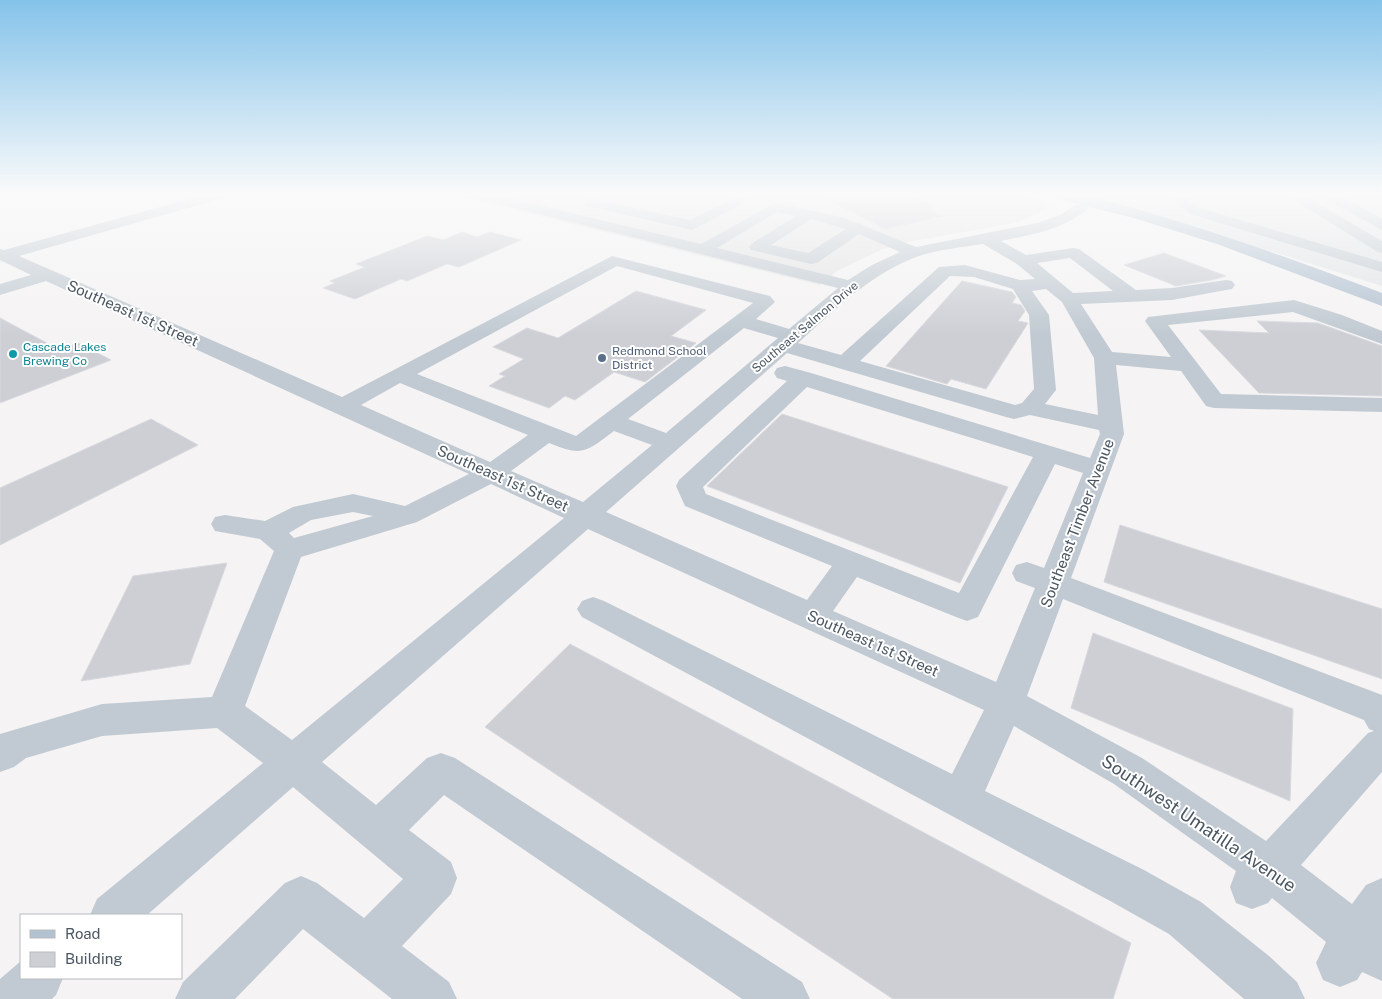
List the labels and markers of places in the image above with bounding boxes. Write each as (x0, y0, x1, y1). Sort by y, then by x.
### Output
place label: Cascade Lakes Brewing Co (23, 340, 106, 368)
place label: Redmond School District (612, 344, 707, 372)
marker: Cascade Lakes Brewing Co (7, 348, 19, 360)
marker: Redmond School District (596, 352, 608, 364)

